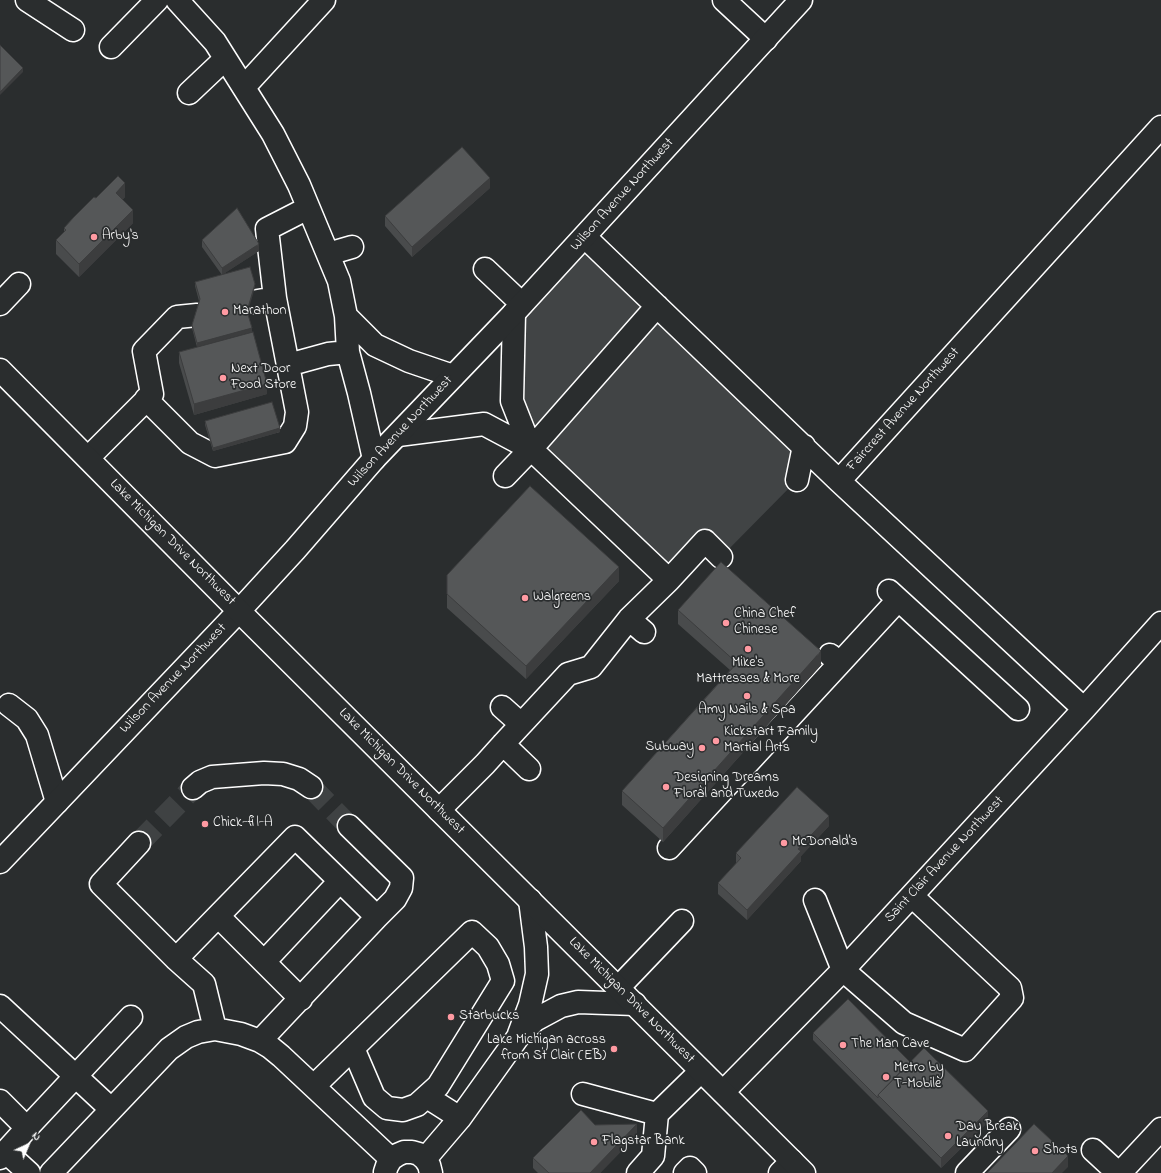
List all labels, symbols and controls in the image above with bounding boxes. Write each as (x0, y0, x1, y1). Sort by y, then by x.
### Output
street label: Wilson Avenue Northwest (568, 135, 678, 255)
place label: Arby's (102, 229, 139, 245)
marker: Arby's (89, 232, 99, 242)
place label: Marathon (233, 304, 286, 320)
marker: Marathon (220, 307, 230, 317)
street label: Faircrest Avenue Northwest (844, 345, 964, 475)
place label: Next Door Food Store (231, 362, 296, 394)
marker: Next Door Food Store (218, 373, 228, 383)
street label: Wilson Avenue Northwest (345, 373, 457, 491)
street label: Lake Michigan Drive Northwest (105, 476, 239, 610)
place label: Walgreens (533, 590, 591, 606)
marker: Walgreens (520, 593, 530, 603)
place label: China Chef Chinese (734, 607, 796, 640)
marker: China Chef Chinese (721, 618, 731, 628)
street label: Wilson Avenue Northwest (117, 621, 231, 737)
marker: Mike's Mattresses & More (743, 644, 753, 654)
place label: Mike's Mattresses & More (696, 656, 800, 688)
marker: Amy Nails & Spa (742, 691, 752, 701)
place label: Amy Nails & Spa (698, 703, 796, 719)
street label: Lake Michigan Drive Northwest (334, 705, 468, 839)
place label: Kickstart Family Martial Arts (724, 725, 818, 758)
marker: Kickstart Family Martial Arts (711, 736, 721, 746)
place label: Subway (645, 740, 694, 756)
marker: Subway (697, 743, 707, 753)
place label: Designing Dreams Floral and Tuxedo (674, 771, 779, 804)
marker: Designing Dreams Floral and Tuxedo (661, 782, 671, 792)
street label: Saint Clair Avenue Northwest (882, 793, 1008, 927)
place label: Chick-fil-A (213, 816, 273, 832)
marker: Chick-fil-A (200, 819, 210, 829)
place label: McDonald's (792, 835, 858, 851)
marker: McDonald's (779, 838, 789, 848)
street label: Lake Michigan Drive Northwest (564, 934, 698, 1068)
place label: Starbucks (459, 1009, 519, 1025)
marker: Starbucks (446, 1012, 456, 1022)
place label: Lake Michigan across from St Clair (EB) (487, 1033, 606, 1066)
place label: The Man Cave (851, 1037, 929, 1053)
marker: The Man Cave (838, 1040, 848, 1050)
marker: Lake Michigan across from St Clair (EB) (609, 1044, 619, 1054)
place label: Metro by T-Mobile (894, 1061, 944, 1094)
marker: Metro by T-Mobile (881, 1072, 891, 1082)
place label: Day Break Laundry (956, 1120, 1019, 1152)
north arrow (8, 1125, 48, 1165)
text: N (28, 1128, 45, 1145)
marker: Day Break Laundry (943, 1131, 953, 1141)
place label: Flagstar Bank (602, 1134, 685, 1150)
marker: Flagstar Bank (589, 1137, 599, 1147)
place label: Shots (1043, 1143, 1078, 1159)
marker: Shots (1030, 1146, 1040, 1156)

